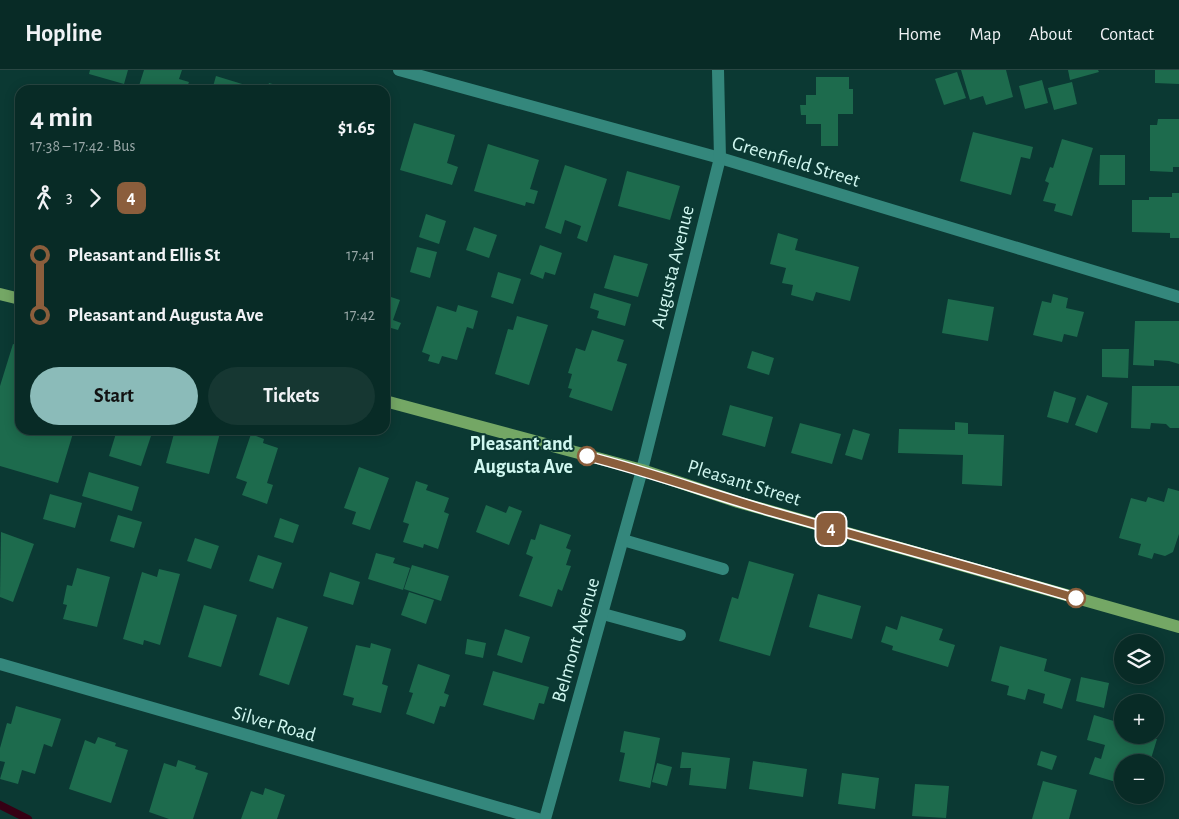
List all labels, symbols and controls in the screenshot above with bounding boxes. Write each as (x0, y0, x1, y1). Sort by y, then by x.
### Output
text: Hopline (25, 22, 102, 46)
text: Home (898, 26, 941, 44)
text: Map (969, 26, 1001, 44)
text: About (1029, 26, 1072, 44)
text: Contact (1100, 26, 1154, 44)
text: 4 min (30, 104, 93, 132)
text: $1.65 (338, 118, 375, 137)
street label: Greenfield Street (730, 133, 863, 191)
text: 17:38 – 17:42 · Bus (30, 138, 135, 154)
icon: walk (30, 184, 58, 212)
icon: forward (81, 184, 109, 212)
text: 3 (66, 189, 73, 205)
text: 4 (127, 189, 136, 207)
street label: Augusta Avenue (648, 203, 698, 331)
text: Pleasant and Ellis St (68, 246, 220, 265)
text: 17:41 (346, 247, 375, 263)
text: Pleasant and Augusta Ave (68, 306, 263, 325)
text: 17:42 (344, 307, 375, 323)
button: Start (30, 367, 198, 425)
button: Tickets (208, 367, 375, 425)
place label: Pleasant and Augusta Ave (469, 434, 573, 477)
marker: Pleasant and Augusta Ave (577, 446, 597, 466)
street label: Pleasant Street (685, 456, 804, 510)
line badge: 4 (815, 513, 847, 545)
text: 4 (826, 520, 836, 538)
street label: Belmont Avenue (549, 575, 603, 705)
unlabelled marker (1066, 588, 1086, 608)
map controls (1114, 634, 1164, 804)
button: layers (1114, 634, 1164, 684)
button: + (1114, 694, 1164, 744)
street label: Silver Road (230, 703, 318, 745)
button: − (1114, 754, 1164, 804)

